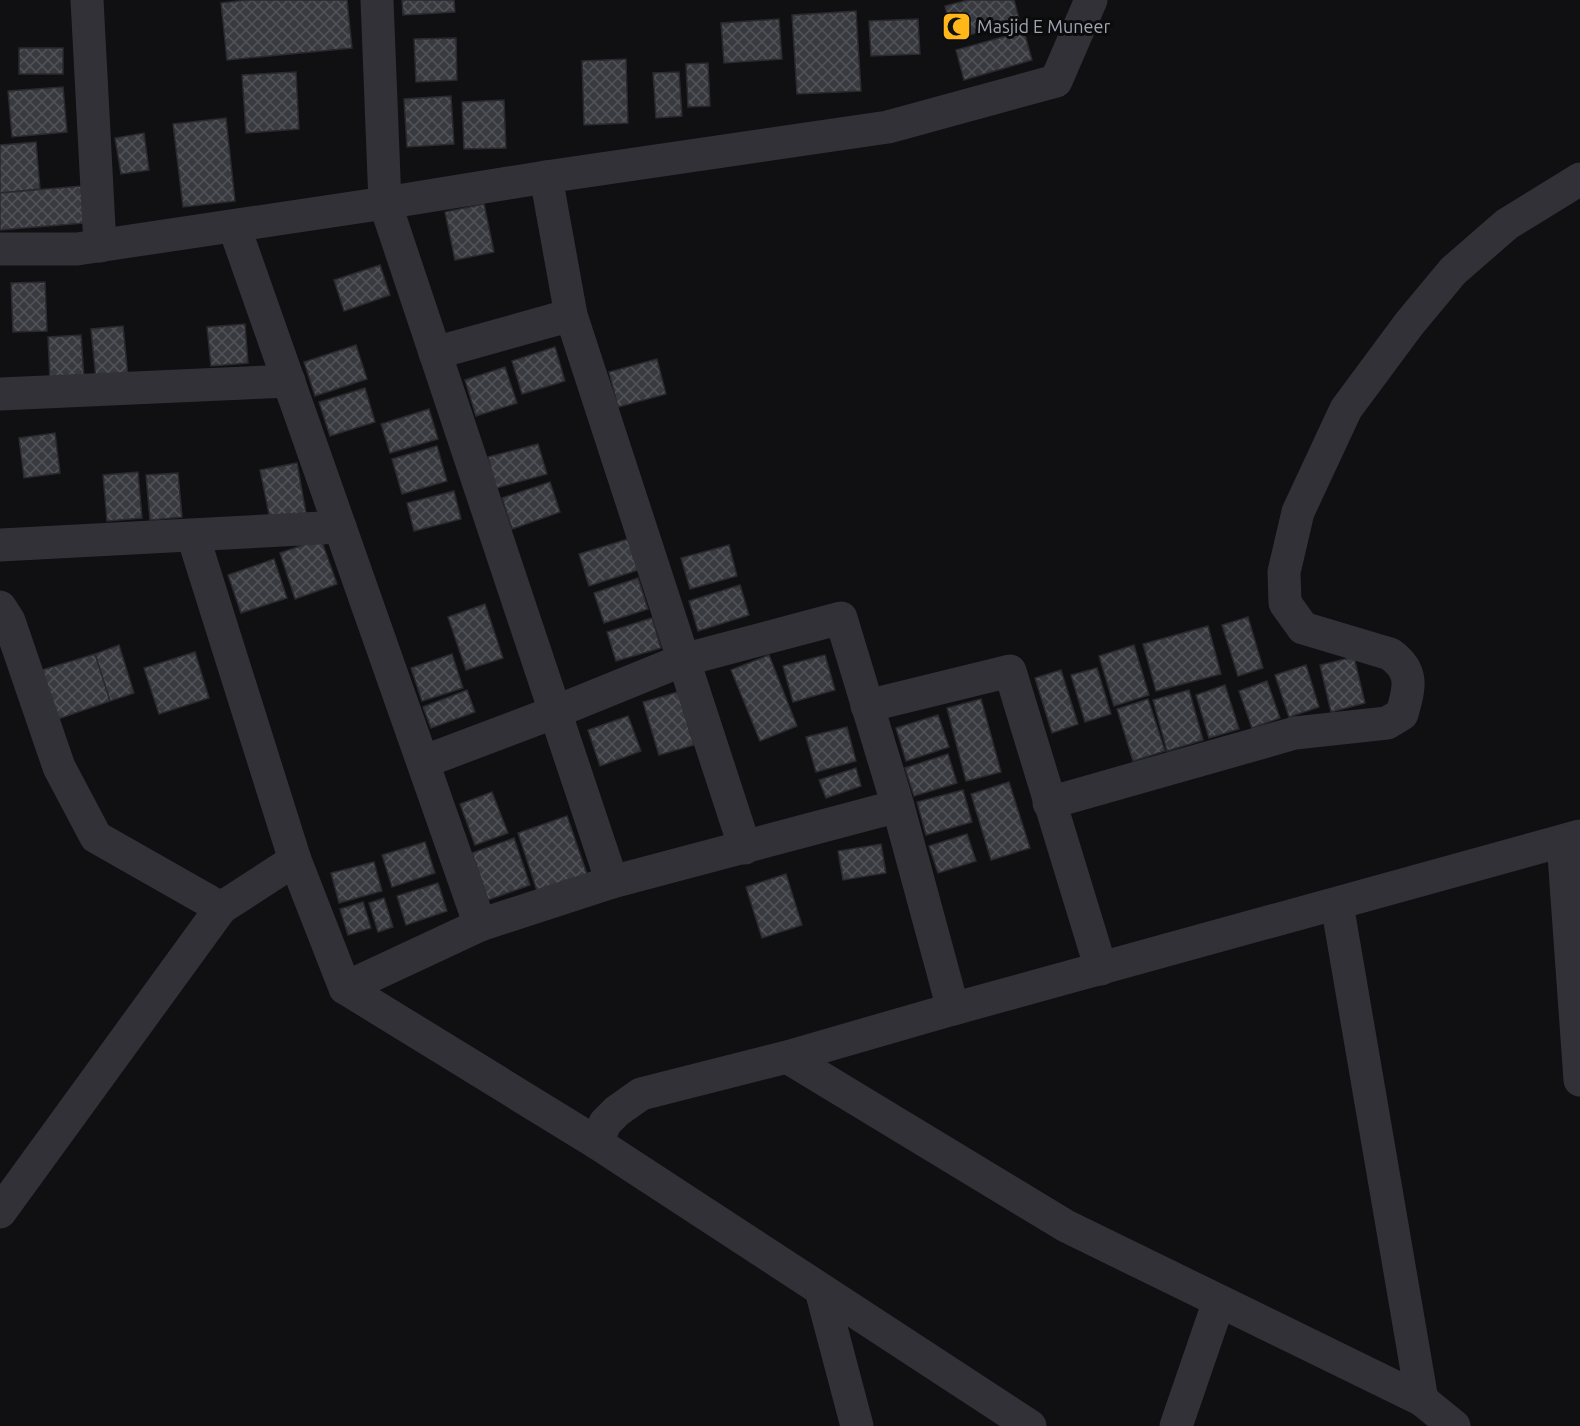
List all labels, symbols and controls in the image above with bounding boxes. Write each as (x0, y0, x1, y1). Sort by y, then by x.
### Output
mosque icon: Masjid E Muneer (940, 11, 972, 43)
place label: Masjid E Muneer (977, 16, 1110, 36)

